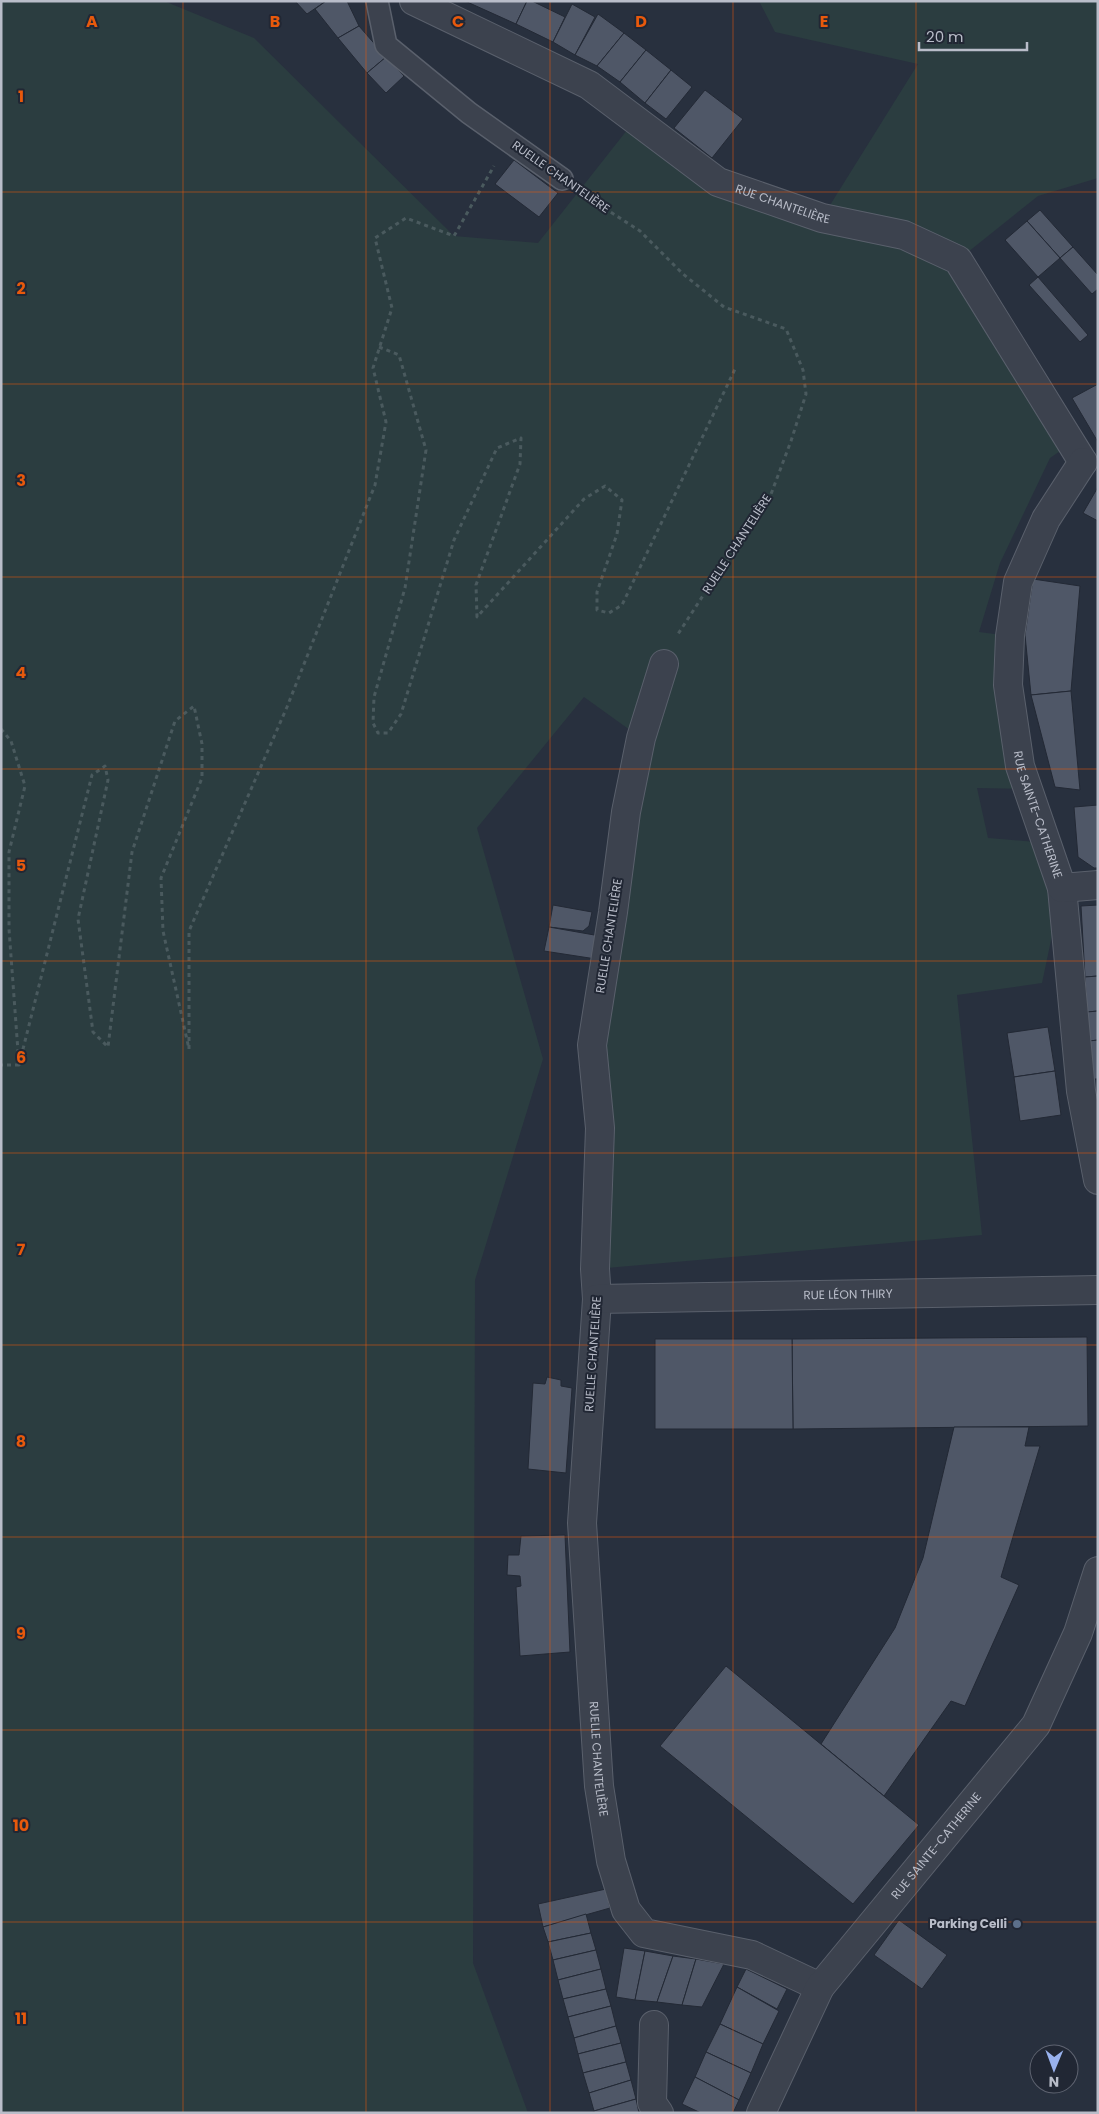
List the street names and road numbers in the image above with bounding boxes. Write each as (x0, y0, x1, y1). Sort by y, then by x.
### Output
street label: RUELLE CHANTELIÈRE (509, 136, 614, 217)
street label: RUE CHANTELIÈRE (733, 180, 832, 227)
street label: RUELLE CHANTELIÈRE (698, 491, 775, 597)
street label: RUE SAINTE-CATHERINE (1010, 750, 1067, 881)
street label: RUELLE CHANTELIÈRE (591, 877, 626, 994)
street label: RUE LÉON THIRY (803, 1285, 893, 1303)
street label: RUELLE CHANTELIÈRE (580, 1296, 605, 1412)
street label: RUELLE CHANTELIÈRE (586, 1701, 613, 1818)
street label: RUE SAINTE-CATHERINE (887, 1789, 985, 1903)

